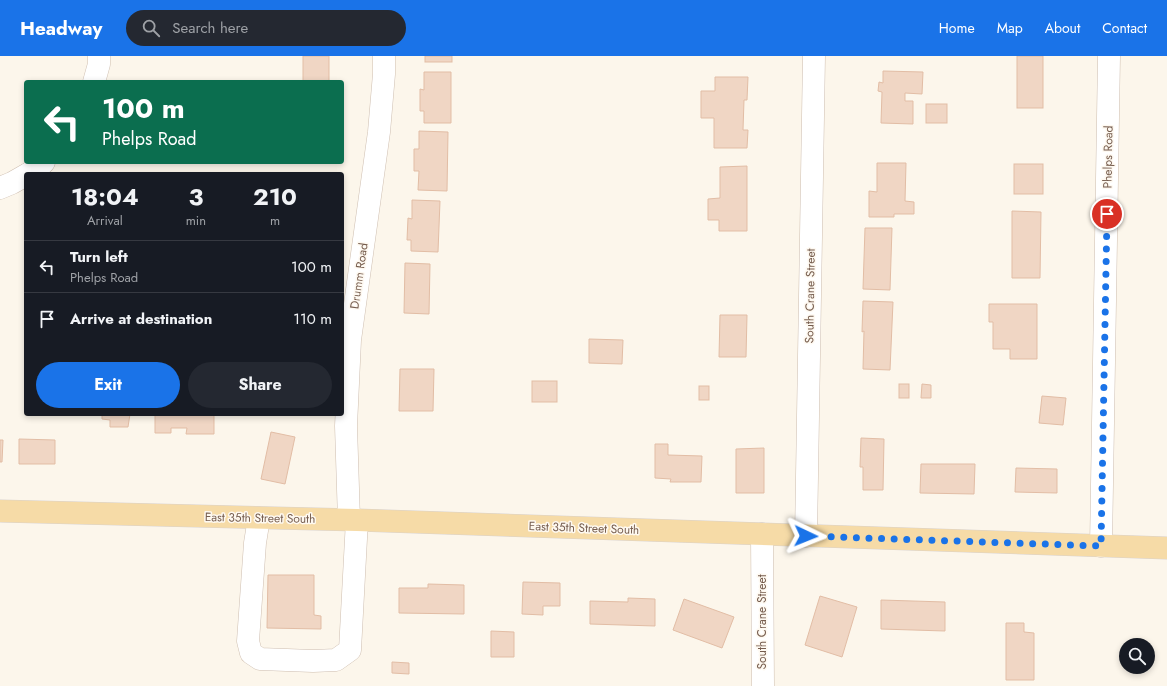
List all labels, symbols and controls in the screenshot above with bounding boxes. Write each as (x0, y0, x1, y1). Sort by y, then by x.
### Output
search box (126, 10, 406, 46)
text: Headway (20, 15, 102, 42)
icon: search (140, 17, 162, 39)
text: Search here (172, 17, 248, 39)
text: Home (939, 18, 975, 38)
text: Map (997, 18, 1023, 38)
text: About (1045, 18, 1080, 38)
text: Contact (1102, 18, 1147, 38)
text: 100 m (102, 88, 185, 129)
icon: left (36, 96, 88, 148)
street label: Phelps Road (1098, 125, 1118, 189)
text: Phelps Road (102, 126, 196, 152)
text: 18:04 (71, 179, 139, 214)
text: 3 (188, 179, 203, 214)
text: 210 (253, 179, 297, 214)
pin (1090, 197, 1124, 231)
icon: arrive (1096, 203, 1118, 225)
text: Arrival (87, 211, 123, 230)
text: min (186, 211, 206, 230)
text: m (270, 211, 280, 230)
street label: Drumm Road (345, 242, 373, 310)
text: Turn left (70, 246, 128, 268)
street label: South Crane Street (800, 248, 820, 344)
icon: left (36, 256, 58, 278)
text: 100 m (291, 256, 332, 278)
text: Phelps Road (70, 268, 138, 287)
icon: arrive (36, 308, 58, 330)
text: Arrive at destination (70, 308, 212, 330)
text: 110 m (293, 308, 332, 330)
button: Exit (36, 362, 180, 408)
button: Share (188, 362, 332, 408)
street label: East 35th Street South (205, 508, 315, 528)
position arrow (785, 515, 827, 557)
street label: East 35th Street South (528, 517, 640, 539)
street label: South Crane Street (753, 574, 771, 670)
map controls (1119, 638, 1155, 674)
button: search (1119, 638, 1155, 674)

